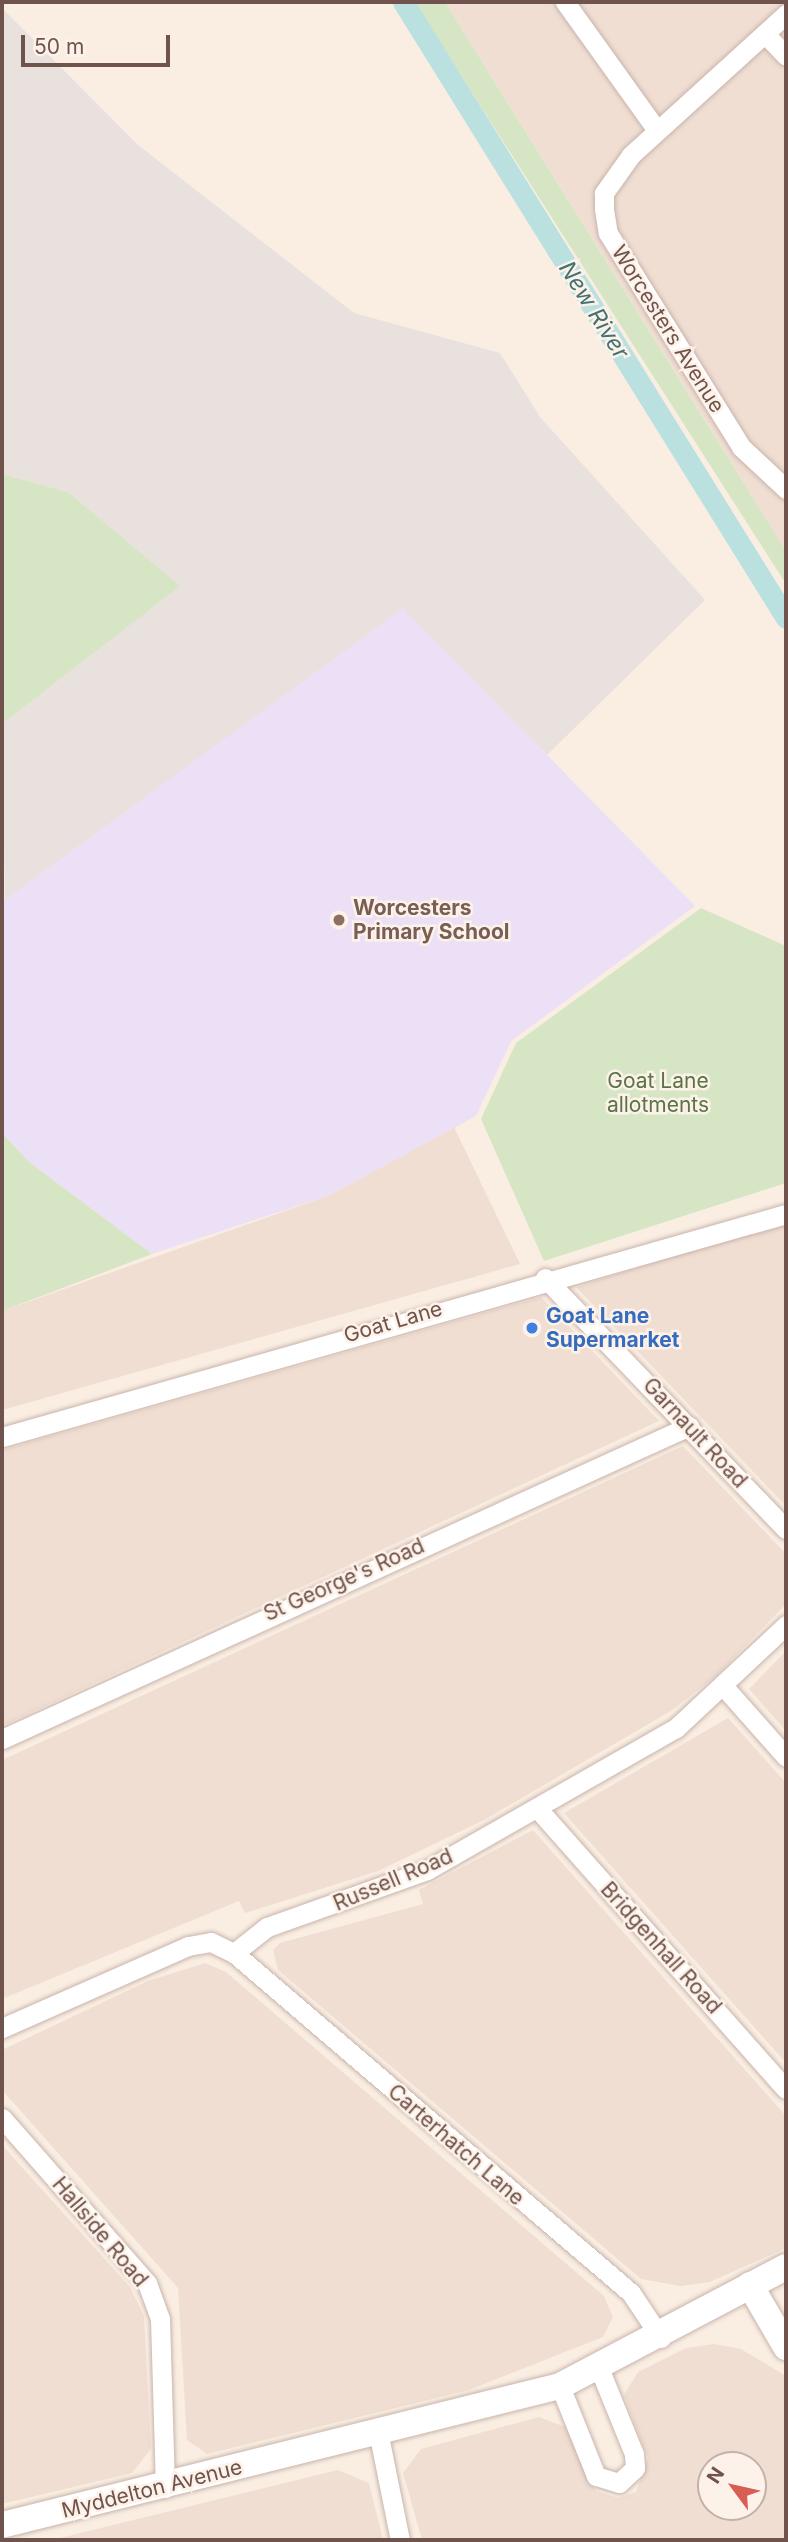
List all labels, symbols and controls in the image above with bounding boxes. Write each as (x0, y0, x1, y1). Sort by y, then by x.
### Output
scale bar (24, 21, 173, 65)
text: 50 m (34, 34, 84, 59)
street label: Worcesters Avenue (606, 241, 730, 417)
water label: New River (553, 256, 635, 364)
place label: Worcesters Primary School (353, 895, 509, 945)
marker: Worcesters Primary School (331, 912, 347, 928)
park label: Goat Lane allotments (607, 1068, 709, 1118)
street label: Goat Lane (341, 1296, 445, 1348)
place label: Goat Lane Supermarket (546, 1303, 679, 1353)
marker: Goat Lane Supermarket (524, 1320, 540, 1336)
street label: Garnault Road (638, 1373, 752, 1493)
street label: St George's Road (260, 1533, 428, 1627)
street label: Russell Road (330, 1844, 456, 1916)
street label: Bridgenhall Road (595, 1877, 727, 2019)
street label: Carterhatch Lane (383, 2079, 529, 2211)
street label: Hallside Road (47, 2172, 153, 2292)
north arrow (697, 2451, 767, 2521)
street label: Myddelton Avenue (59, 2454, 245, 2524)
text: N (702, 2463, 729, 2488)

